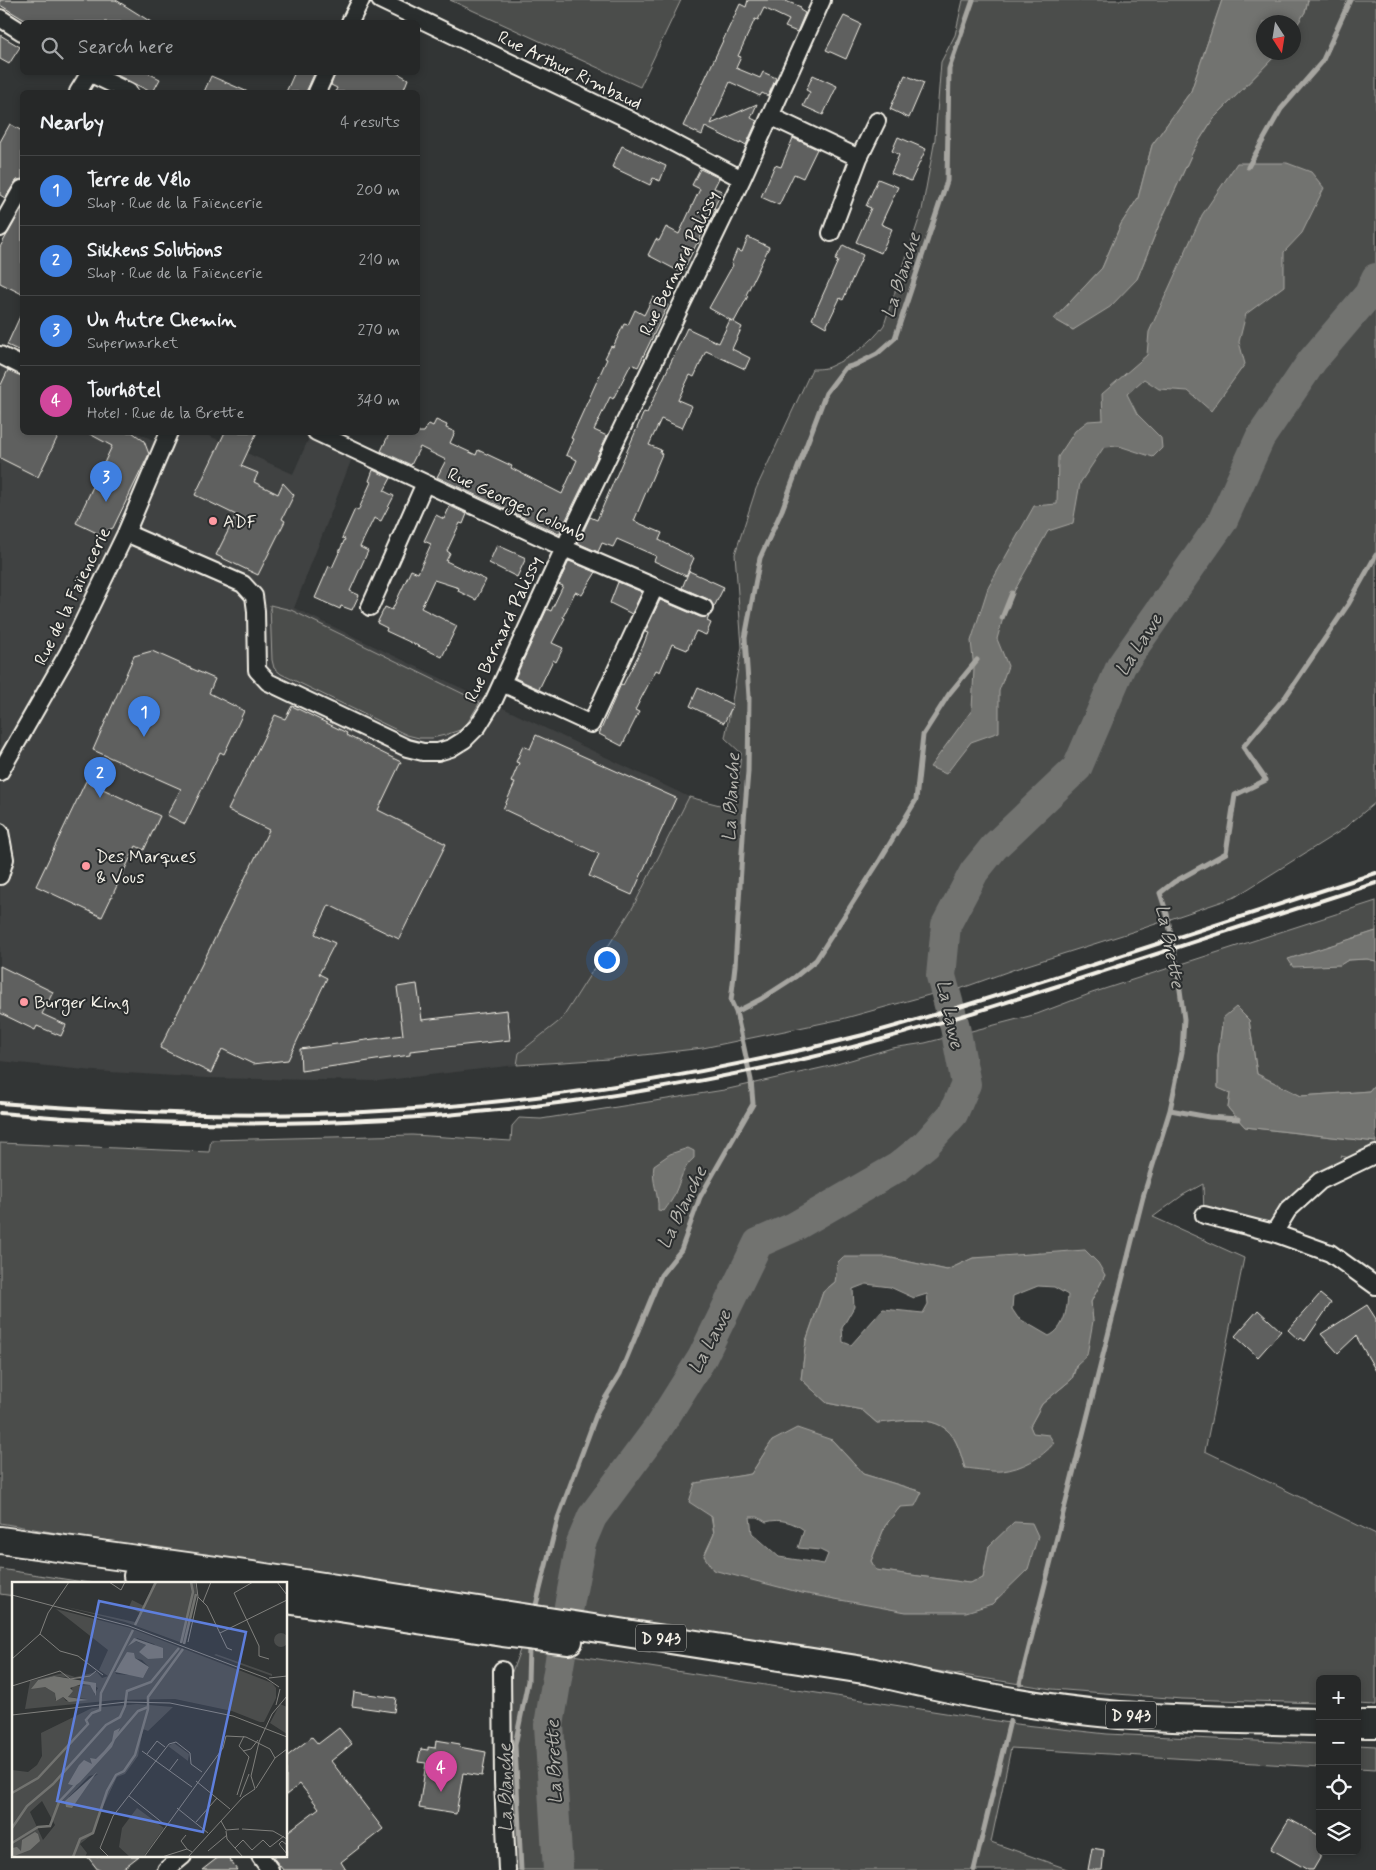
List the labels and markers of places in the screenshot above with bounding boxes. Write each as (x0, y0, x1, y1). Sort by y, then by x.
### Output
pin: 3 (90, 461, 122, 502)
place label: ADF (223, 510, 257, 534)
marker: ADF (207, 515, 219, 527)
pin: 1 (128, 696, 160, 737)
pin: 2 (84, 757, 116, 798)
place label: Des Marques & Vous (96, 845, 196, 890)
marker: Des Marques & Vous (80, 860, 92, 872)
place label: Burger King (34, 991, 129, 1016)
marker: Burger King (18, 996, 30, 1008)
pin: 4 (425, 1751, 457, 1792)

